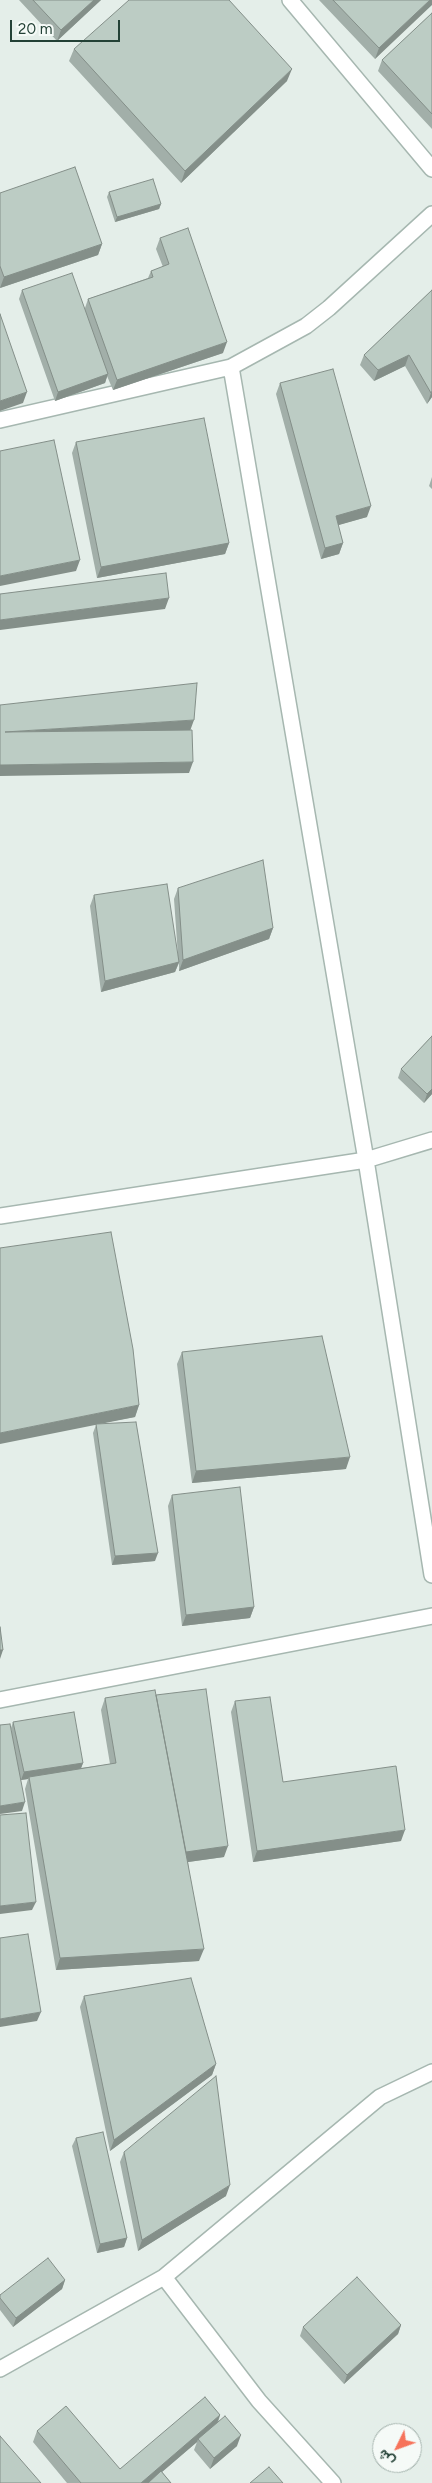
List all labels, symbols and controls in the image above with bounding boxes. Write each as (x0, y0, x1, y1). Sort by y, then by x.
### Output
scale bar (12, 10, 122, 42)
text: 20 m (18, 20, 52, 38)
north arrow (372, 2423, 422, 2473)
text: ش (374, 2446, 398, 2470)

